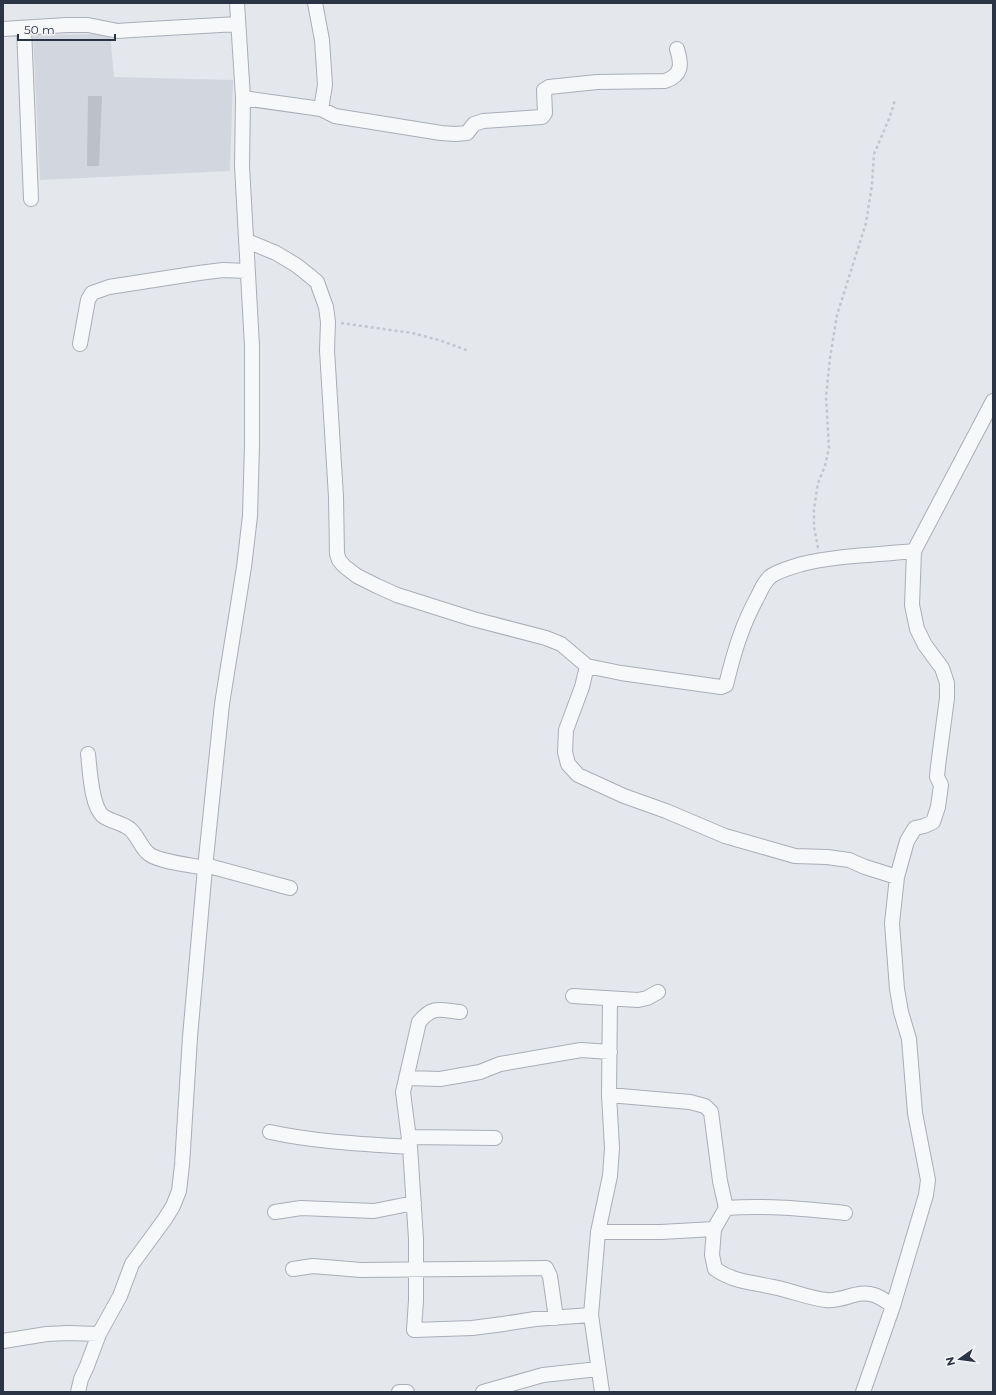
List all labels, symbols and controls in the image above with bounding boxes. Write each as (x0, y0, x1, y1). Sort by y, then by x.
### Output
scale bar (18, 16, 115, 42)
text: 50 m (24, 22, 55, 37)
north arrow (940, 1339, 980, 1379)
text: N (942, 1355, 958, 1367)

